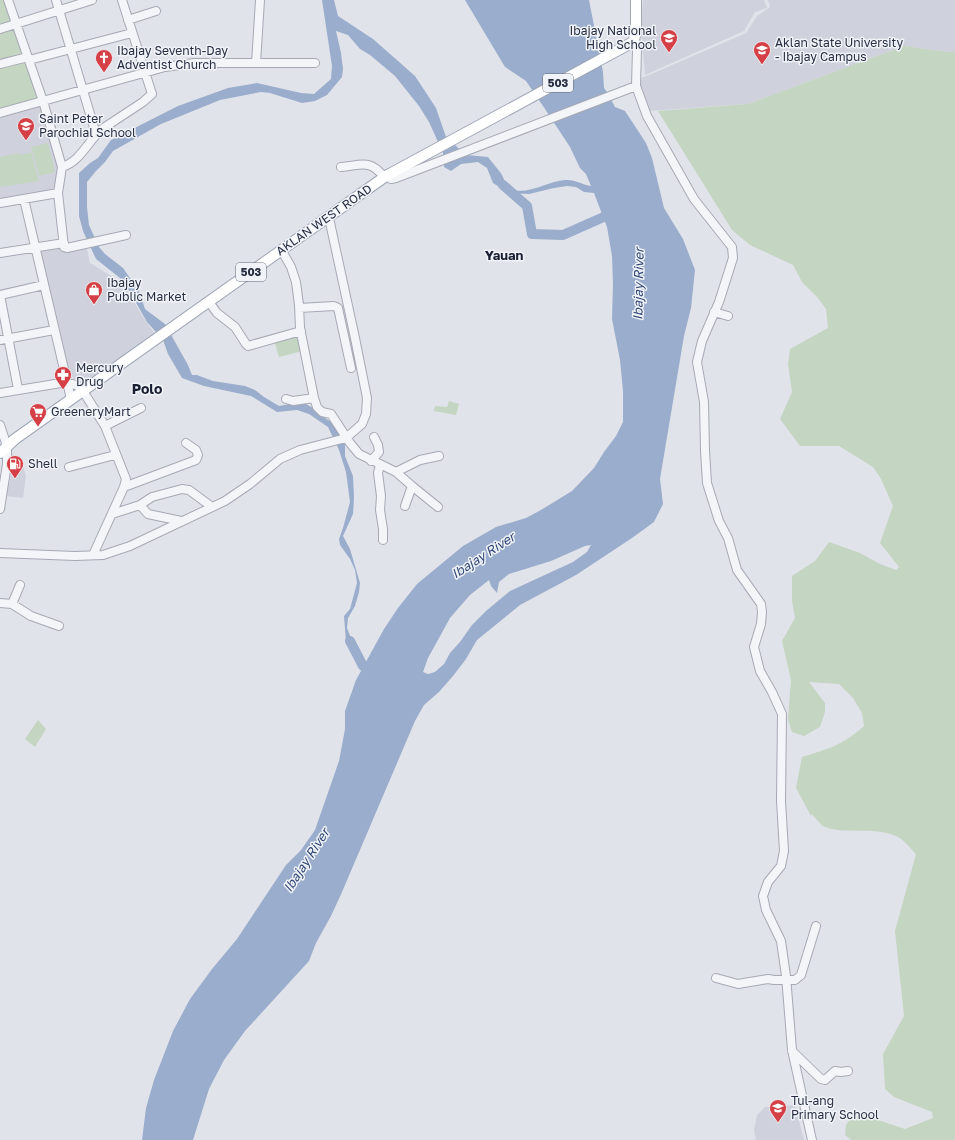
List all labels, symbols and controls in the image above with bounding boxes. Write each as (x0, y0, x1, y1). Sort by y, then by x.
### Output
place label: Ibajay National High School (570, 23, 656, 52)
school or university icon: Ibajay National High School (659, 28, 679, 53)
place label: Aklan State University - Ibajay Campus (775, 35, 904, 64)
school or university icon: Aklan State University - Ibajay Campus (752, 40, 772, 65)
place label: Ibajay Seventh-Day Adventist Church (117, 43, 228, 72)
church icon: Ibajay Seventh-Day Adventist Church (94, 48, 114, 73)
road number: 503 (543, 74, 573, 92)
place label: Saint Peter Parochial School (39, 111, 136, 140)
school or university icon: Saint Peter Parochial School (16, 116, 36, 141)
street label: AKLAN WEST ROAD (273, 181, 375, 258)
water label: Ibajay River (629, 246, 647, 320)
district label: Yauan (485, 247, 524, 263)
road number: 503 (236, 263, 266, 281)
place label: Ibajay Public Market (107, 275, 186, 304)
shop icon: Ibajay Public Market (84, 280, 104, 305)
place label: Mercury Drug (76, 360, 124, 389)
pharmacy icon: Mercury Drug (53, 365, 73, 390)
district label: Polo (132, 380, 162, 397)
supermarket icon: GreeneryMart (28, 402, 48, 427)
place label: GreeneryMart (51, 404, 131, 419)
fuel station icon: Shell (5, 454, 25, 479)
place label: Shell (28, 456, 58, 471)
water label: Ibajay River (448, 528, 519, 581)
water label: Ibajay River (280, 824, 333, 895)
place label: Tul-ang Primary School (791, 1093, 879, 1122)
school or university icon: Tul-ang Primary School (768, 1098, 788, 1123)

